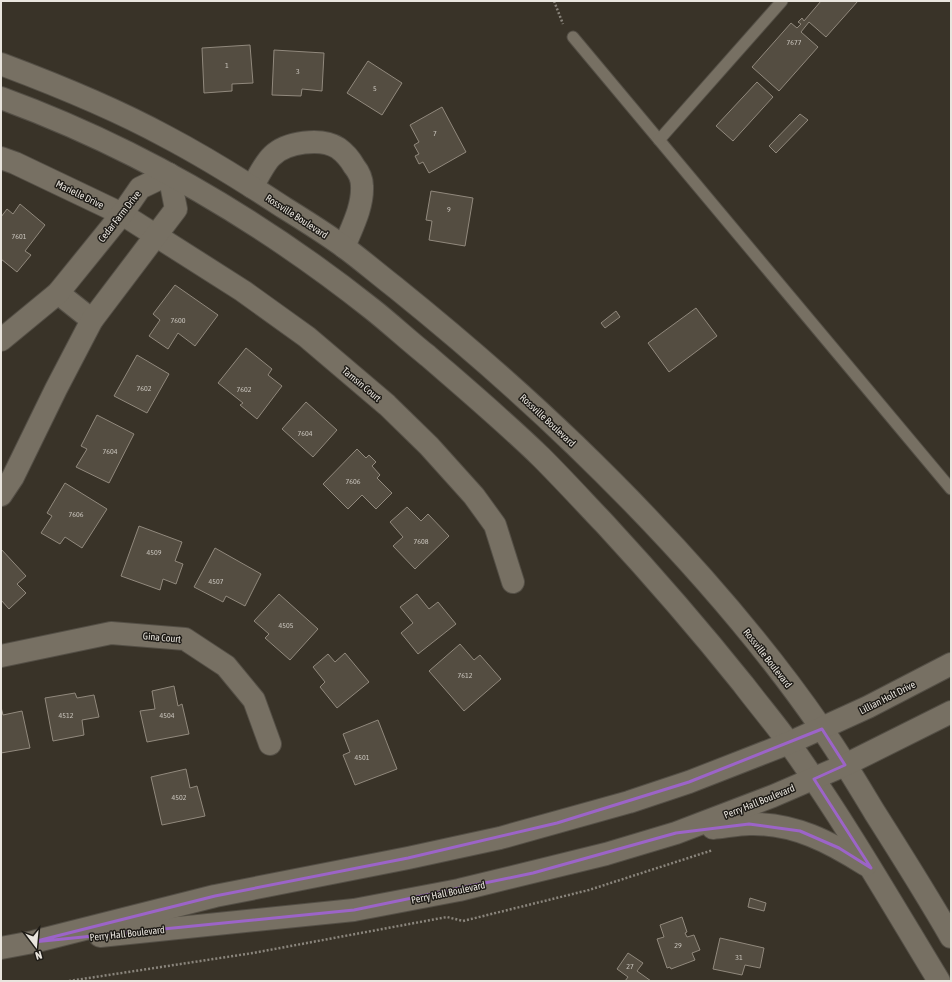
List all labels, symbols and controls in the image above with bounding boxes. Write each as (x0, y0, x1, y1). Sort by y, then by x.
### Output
house number: 7677 (786, 38, 802, 47)
house number: 1 (225, 61, 229, 70)
house number: 3 (296, 67, 300, 76)
house number: 5 (373, 84, 377, 93)
house number: 7 (433, 129, 437, 138)
street label: Marielle Drive (54, 178, 106, 211)
street label: Cedar Farm Drive (96, 188, 143, 244)
street label: Rossville Boulevard (264, 192, 330, 241)
house number: 9 (447, 205, 451, 214)
house number: 7601 (11, 232, 27, 241)
house number: 7600 (170, 316, 186, 325)
street label: Tamsin Court (340, 365, 383, 404)
house number: 7602 (136, 384, 152, 393)
house number: 7602 (236, 385, 252, 394)
street label: Rossville Boulevard (518, 392, 578, 449)
house number: 7604 (297, 429, 313, 438)
house number: 7604 (102, 447, 118, 456)
house number: 7606 (345, 477, 361, 486)
house number: 7606 (68, 510, 84, 519)
house number: 7608 (413, 537, 429, 546)
house number: 4509 (146, 548, 162, 557)
house number: 4507 (208, 577, 224, 586)
house number: 4505 (278, 621, 294, 630)
street label: Rossville Boulevard (741, 627, 794, 690)
street label: Gina Court (142, 630, 182, 645)
house number: 7612 (457, 671, 473, 680)
street label: Lillian Holt Drive (857, 678, 918, 716)
house number: 4512 (58, 711, 74, 720)
house number: 4504 (159, 711, 175, 720)
house number: 4501 (354, 753, 370, 762)
street label: Perry Hall Boulevard (722, 782, 796, 821)
house number: 4502 (171, 793, 187, 802)
street label: Perry Hall Boulevard (410, 879, 486, 906)
street label: Perry Hall Boulevard (89, 924, 165, 943)
north arrow (16, 926, 56, 966)
house number: 29 (674, 941, 682, 950)
text: N (34, 949, 44, 962)
house number: 31 (735, 953, 743, 962)
house number: 27 (626, 962, 634, 971)

